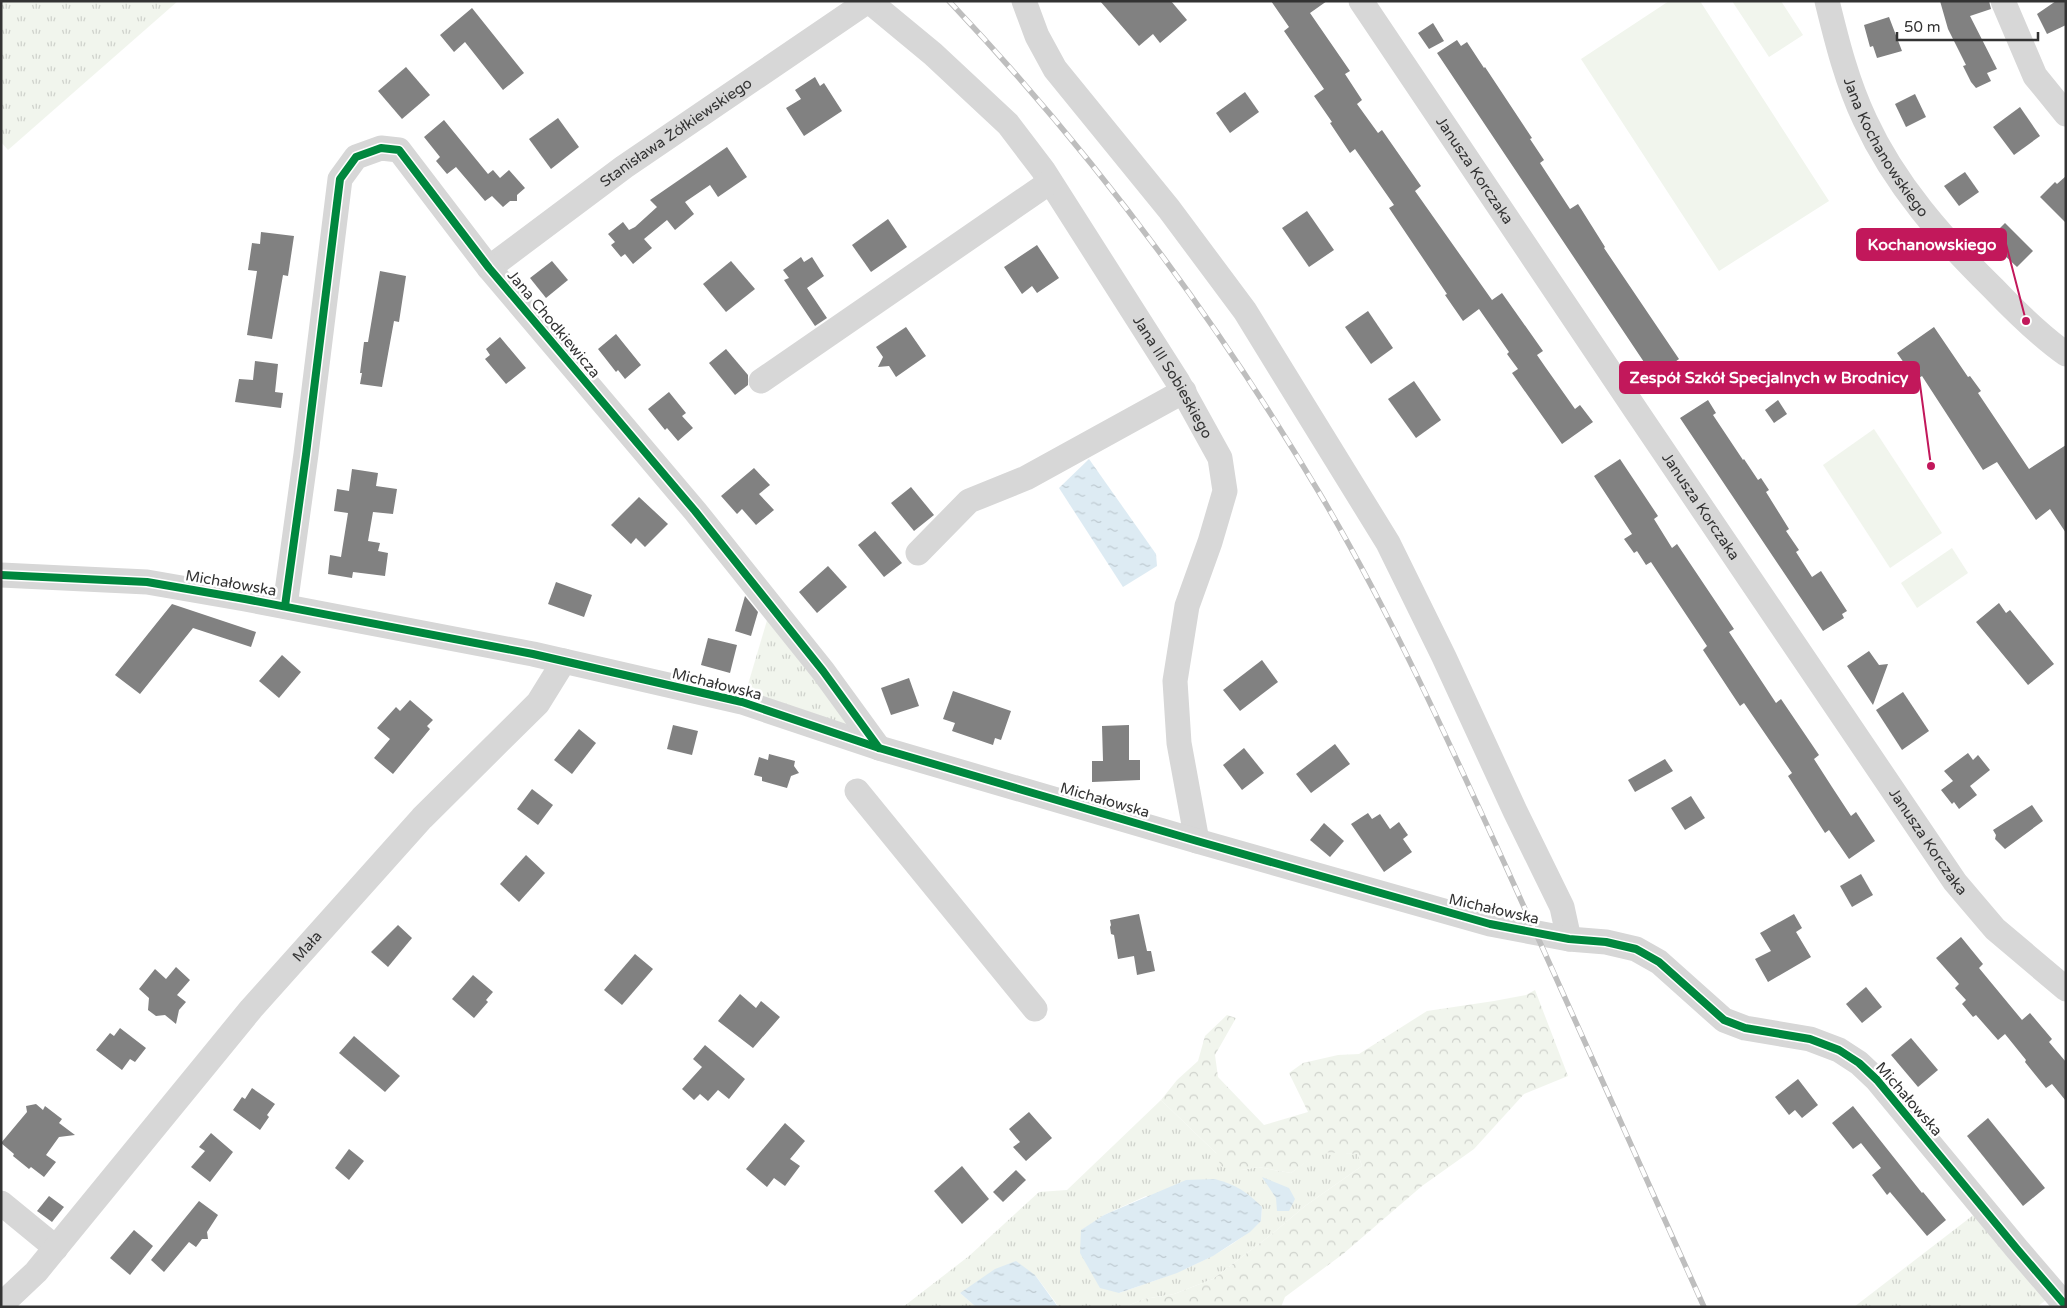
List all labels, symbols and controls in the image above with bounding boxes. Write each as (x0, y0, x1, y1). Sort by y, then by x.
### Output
scale bar (1897, 10, 2038, 42)
text: 50 m (1904, 18, 1941, 36)
street label: Stanisława Żółkiewskiego (596, 74, 755, 191)
street label: Jana Kochanowskiego (1840, 75, 1932, 221)
street label: Janusza Korczaka (1432, 113, 1517, 228)
callout: Kochanowskiego (1857, 229, 2006, 260)
text: Kochanowskiego (1867, 235, 1997, 255)
street label: Jana Chodkiewicza (504, 267, 604, 381)
street label: Jana III Sobieskiego (1129, 312, 1216, 442)
callout: Zespół Szkół Specjalnych w Brodnicy (1620, 362, 1919, 393)
text: Zespół Szkół Specjalnych w Brodnicy (1630, 368, 1909, 388)
street label: Janusza Korczaka (1658, 449, 1744, 563)
street label: Michałowska (184, 566, 278, 600)
street label: Michałowska (670, 664, 764, 704)
street label: Michałowska (1058, 779, 1152, 821)
street label: Janusza Korczaka (1885, 785, 1971, 899)
street label: Michałowska (1447, 890, 1541, 928)
street label: Mała (289, 927, 326, 965)
street label: Michałowska (1872, 1058, 1946, 1140)

